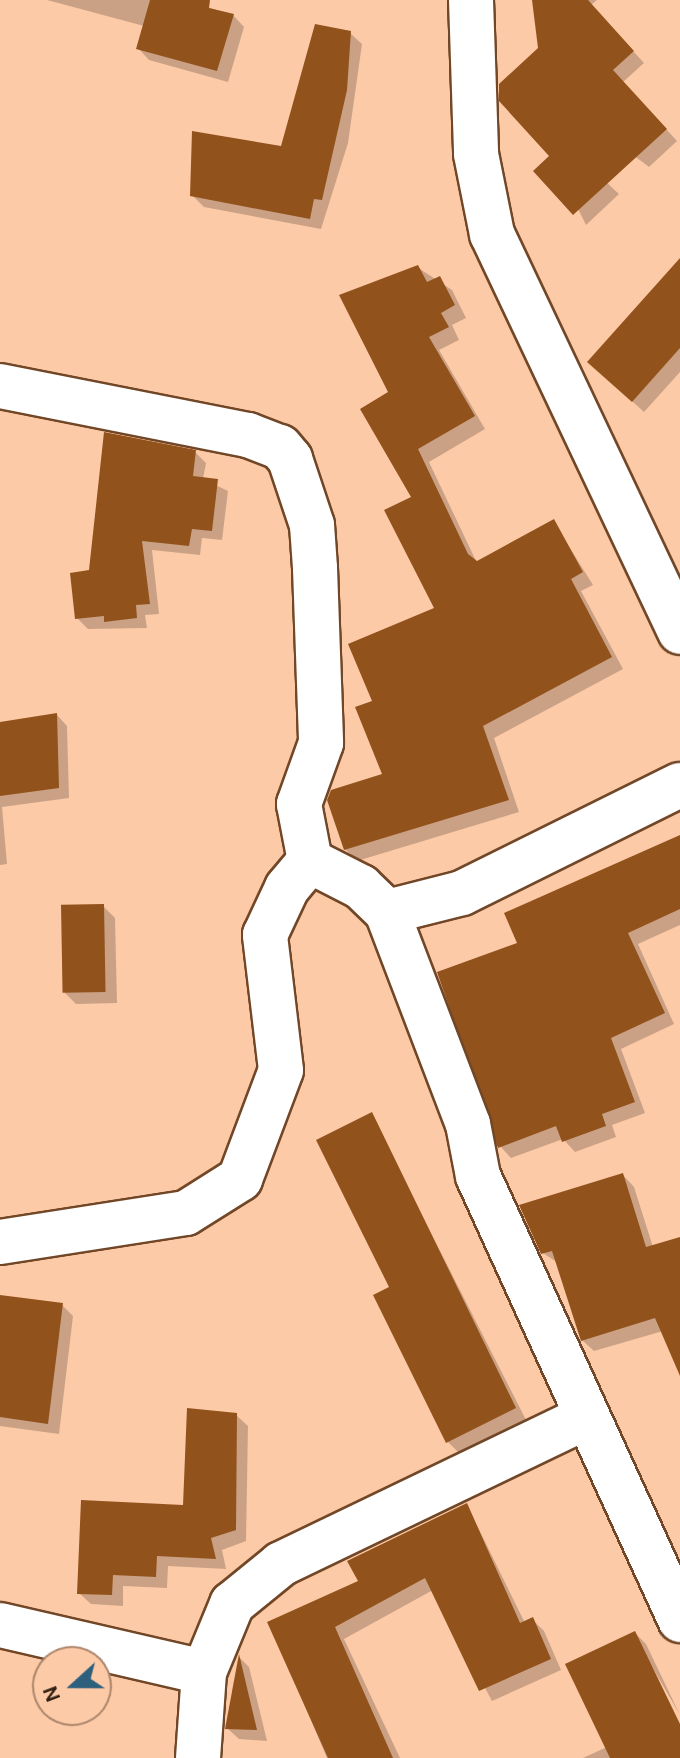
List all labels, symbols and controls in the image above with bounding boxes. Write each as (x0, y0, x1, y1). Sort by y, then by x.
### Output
north arrow (32, 1646, 112, 1726)
text: N (36, 1682, 66, 1706)

